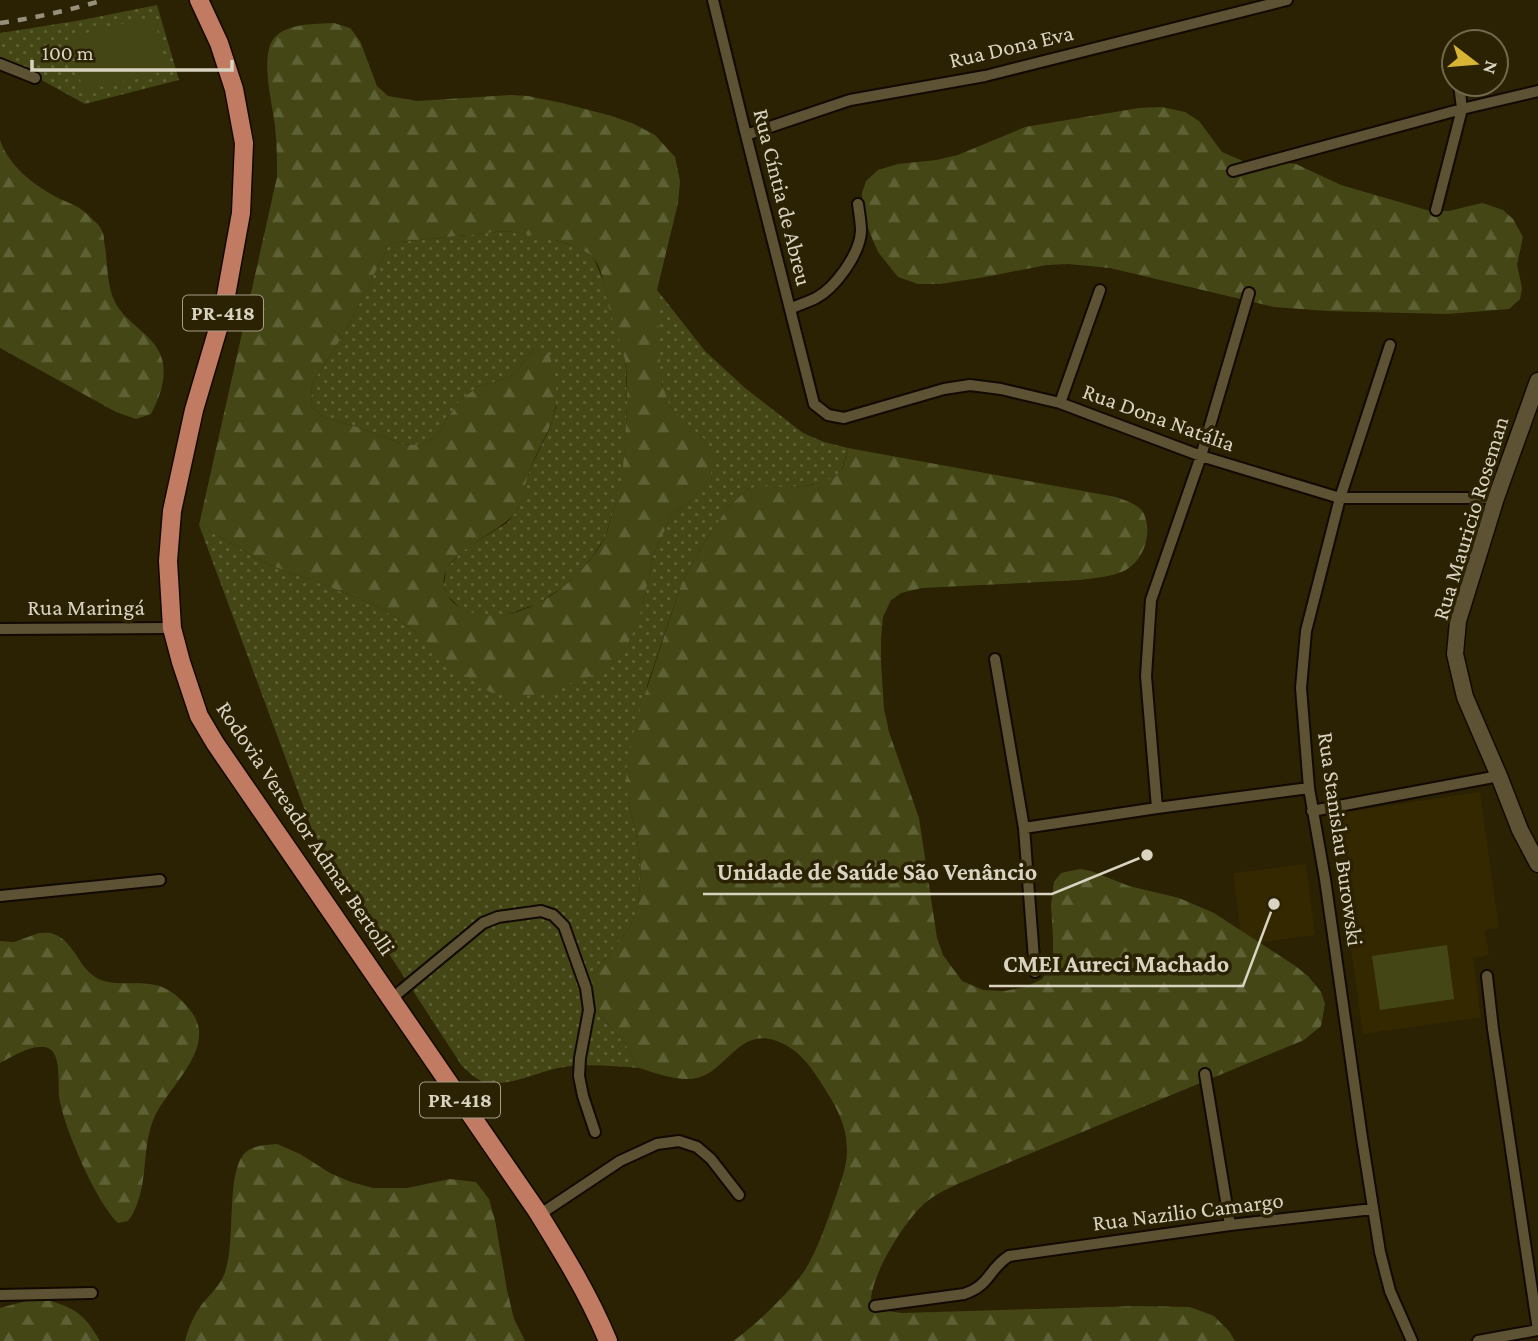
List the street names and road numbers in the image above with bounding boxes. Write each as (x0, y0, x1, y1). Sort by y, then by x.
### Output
street label: Rua Dona Eva (946, 19, 1076, 73)
street label: Rua Cíntia de Abreu (748, 106, 818, 288)
road number: PR-418 (183, 296, 263, 330)
street label: Rua Dona Natália (1079, 377, 1239, 457)
street label: Rua Mauricio Roseman (1427, 413, 1513, 623)
street label: Rua Maringá (27, 594, 145, 620)
street label: Rodovia Vereador Admar Bertolli (211, 696, 401, 960)
street label: Rua Stanislau Burowski (1313, 730, 1369, 948)
road number: PR-418 (420, 1082, 500, 1118)
street label: Rua Nazilio Camargo (1091, 1186, 1285, 1236)

